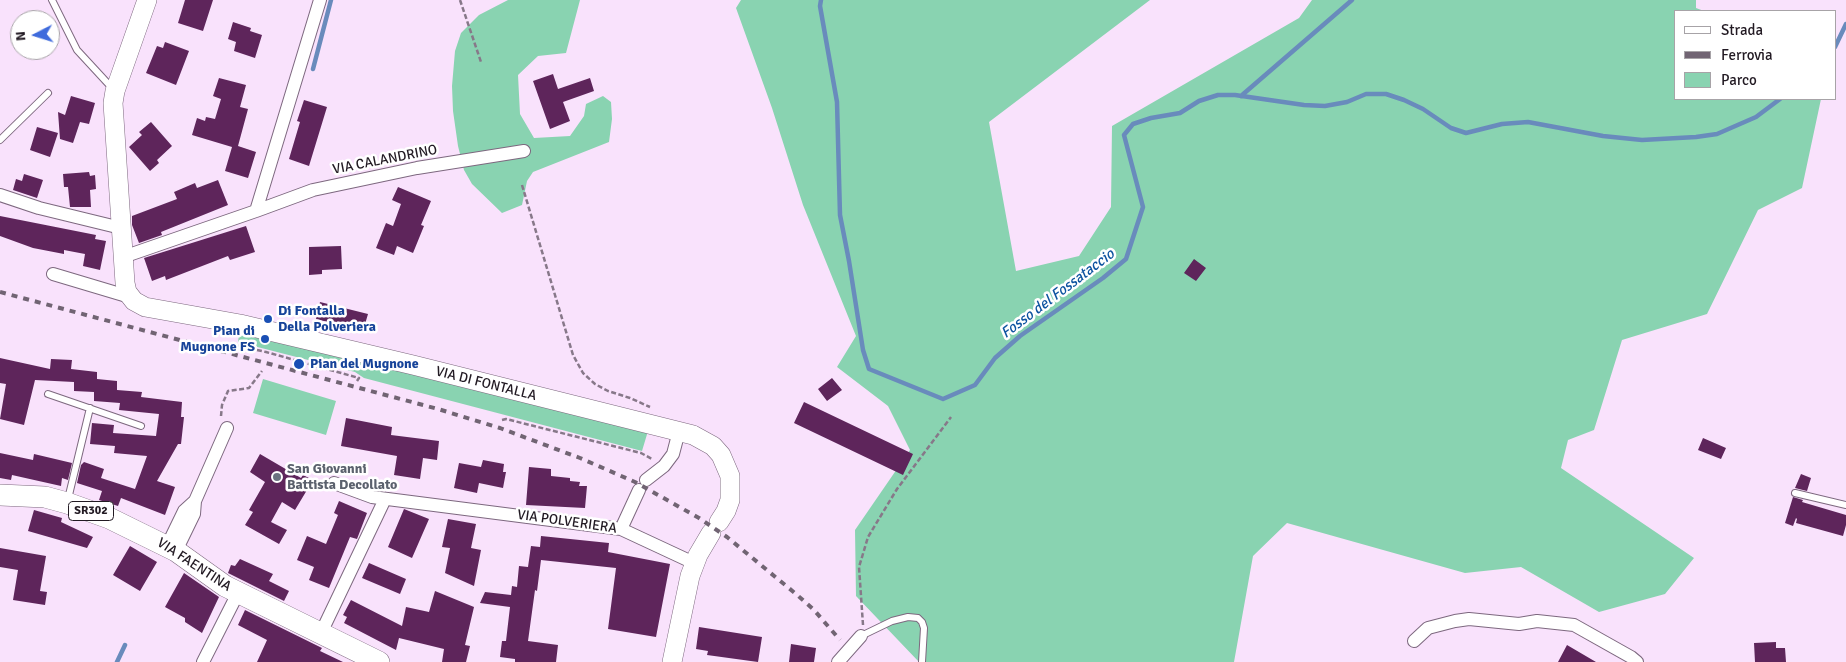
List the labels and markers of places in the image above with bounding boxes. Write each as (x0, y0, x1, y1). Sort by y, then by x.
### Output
place label: Di Fontalla Della Polveriera (278, 303, 376, 336)
marker: Di Fontalla Della Polveriera (262, 313, 274, 325)
place label: Pian di Mugnone FS (180, 323, 255, 356)
marker: Pian di Mugnone FS (259, 333, 271, 345)
place label: Pian del Mugnone (310, 356, 419, 372)
marker: Pian del Mugnone (292, 357, 306, 371)
place label: San Giovanni Battista Decollato (287, 461, 397, 494)
marker: San Giovanni Battista Decollato (271, 471, 283, 483)

